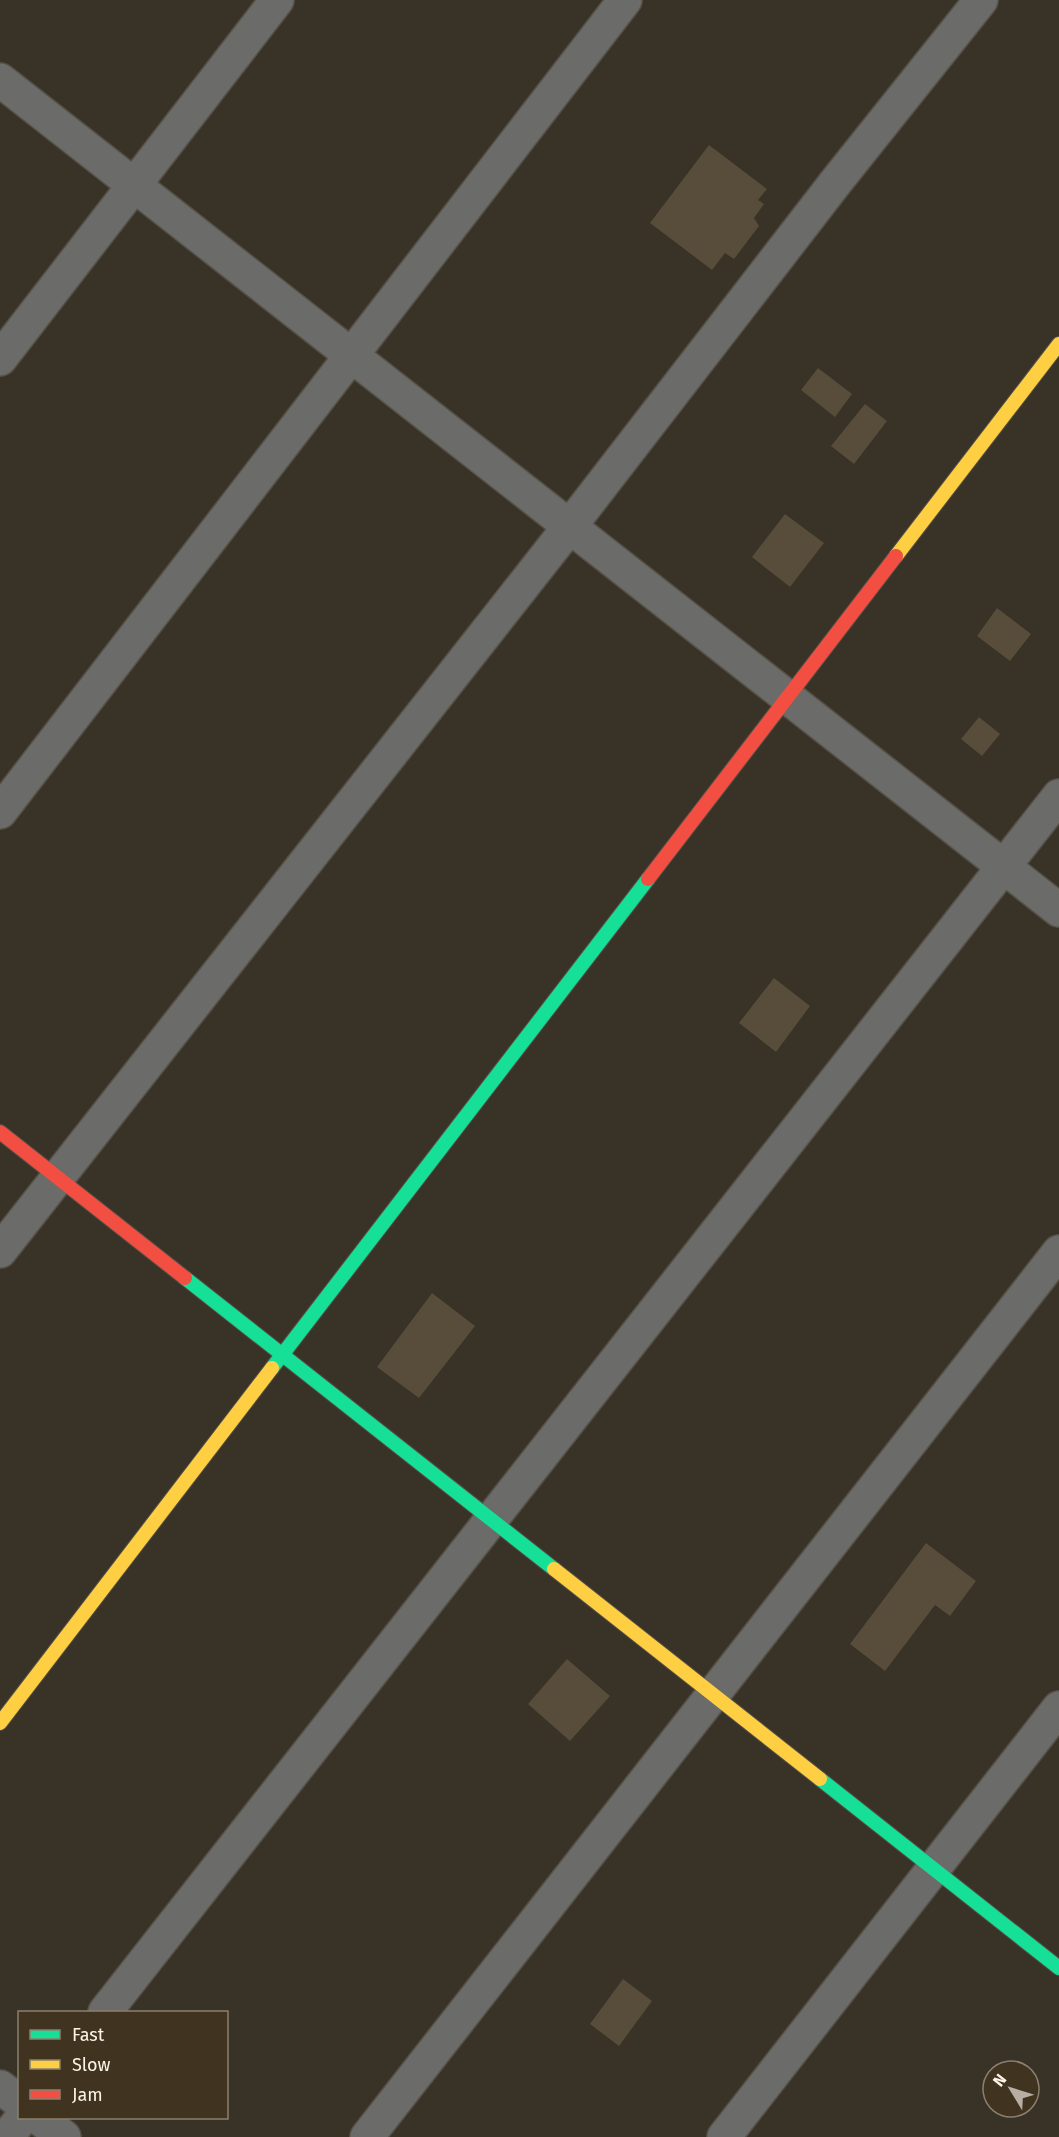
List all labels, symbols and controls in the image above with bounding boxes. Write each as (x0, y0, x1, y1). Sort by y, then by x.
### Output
legend (18, 2011, 228, 2119)
text: Fast (72, 2024, 105, 2046)
text: Slow (72, 2054, 111, 2076)
north arrow (981, 2059, 1041, 2119)
text: N (989, 2070, 1010, 2090)
text: Jam (72, 2084, 103, 2106)

